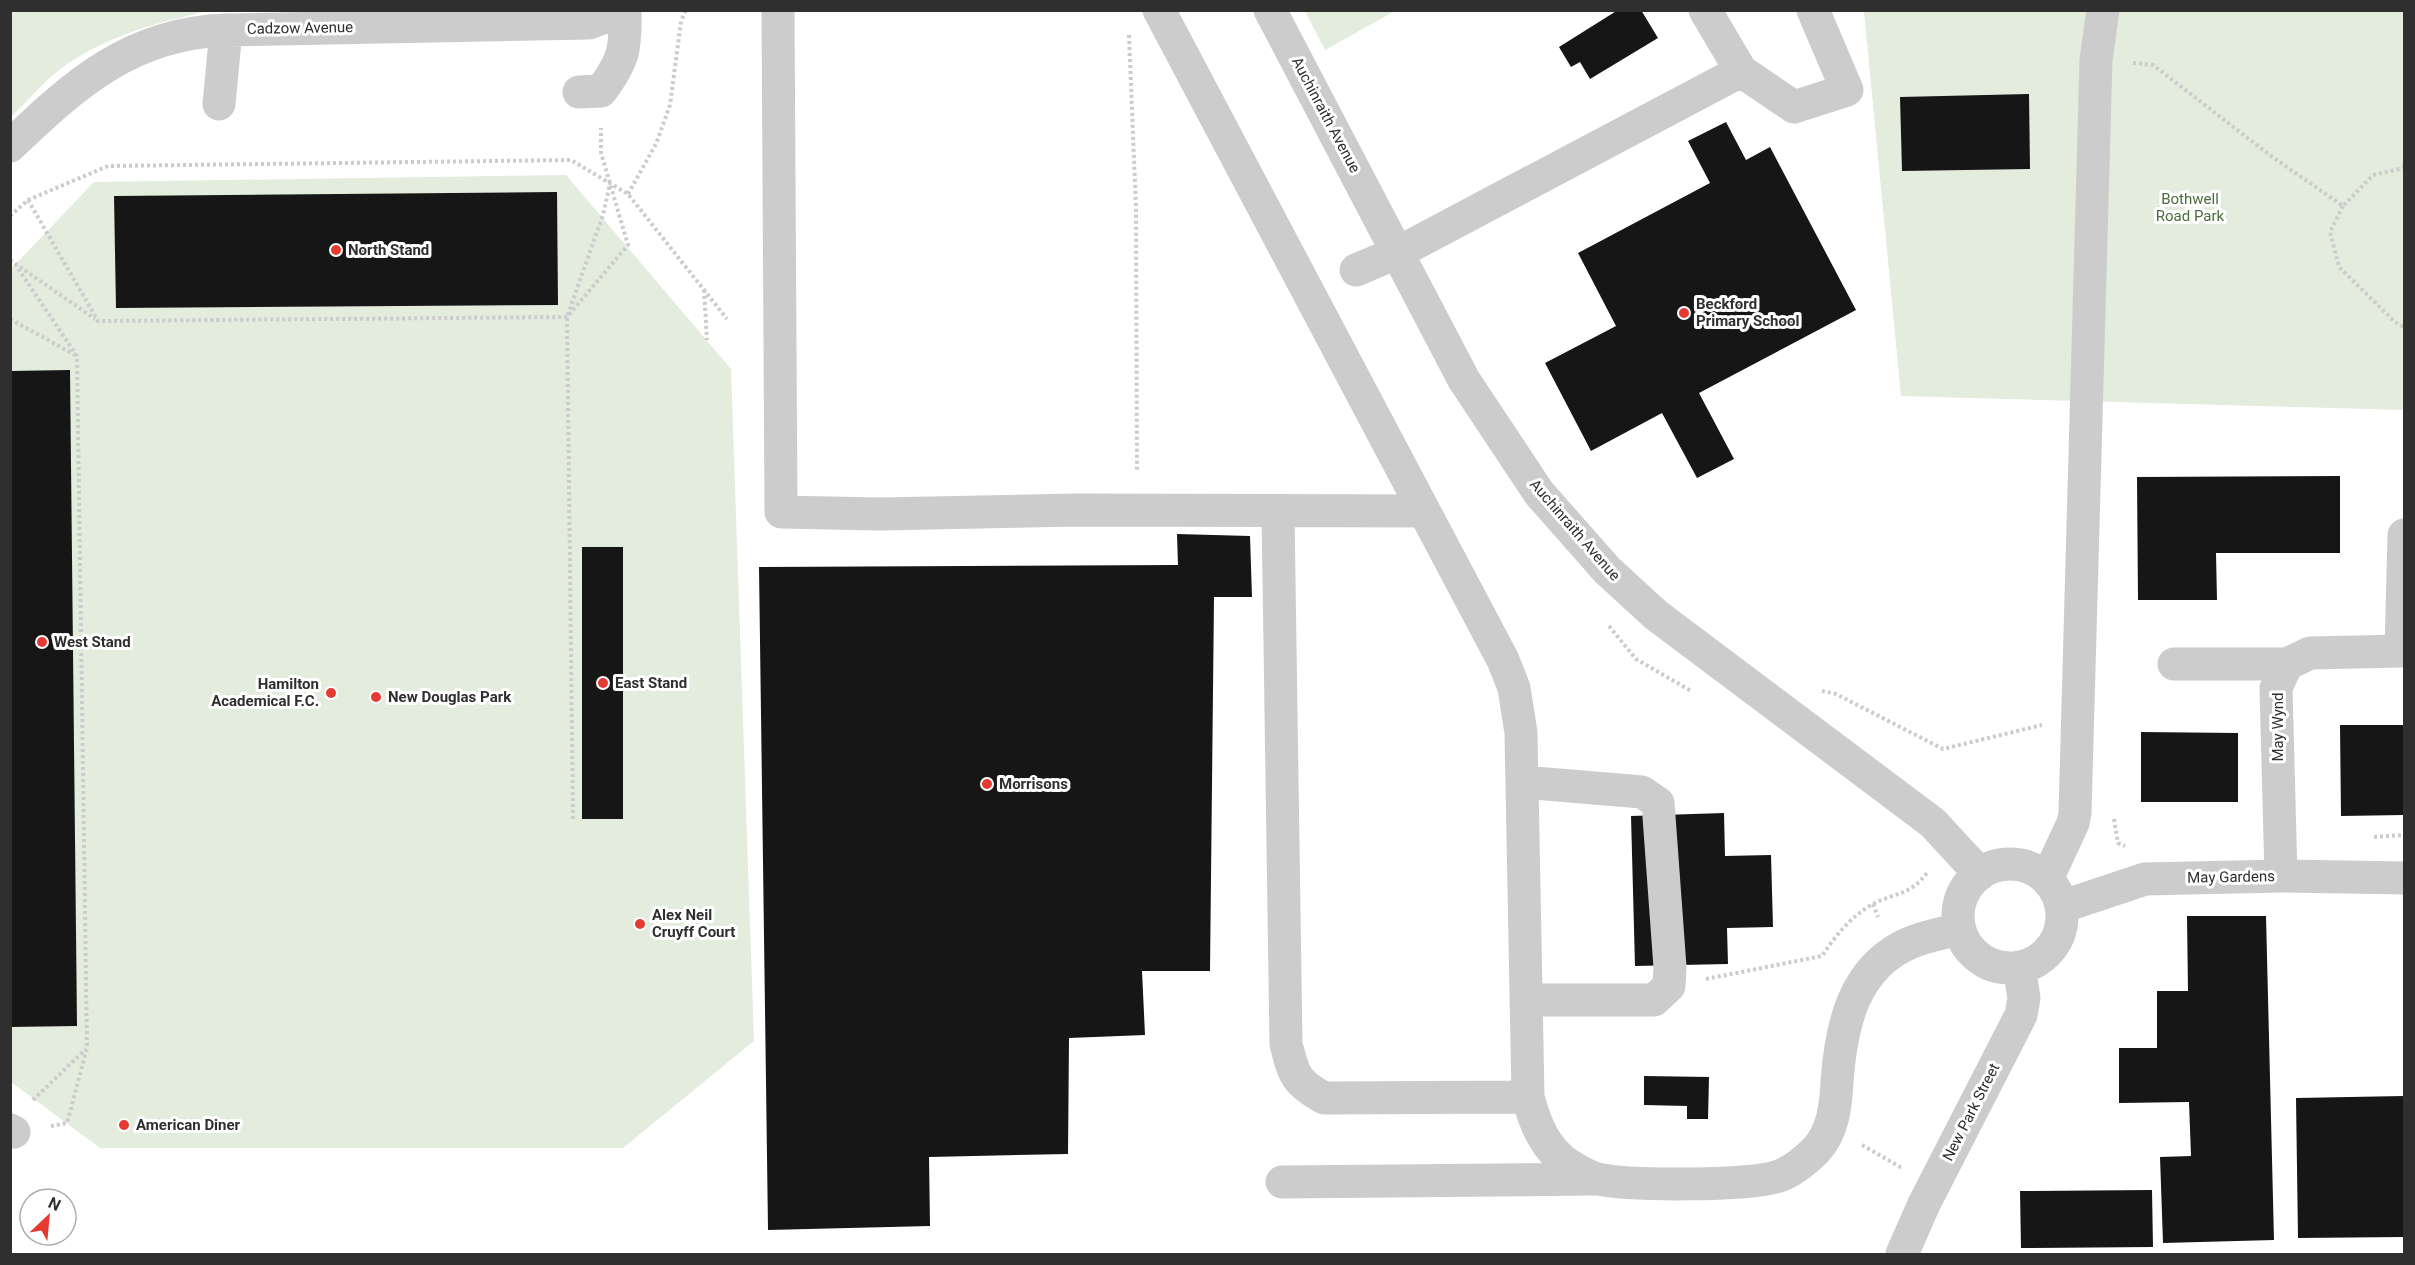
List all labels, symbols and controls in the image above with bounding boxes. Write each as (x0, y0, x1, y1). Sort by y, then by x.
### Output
street label: Cadzow Avenue (247, 18, 353, 38)
street label: Auchinraith Avenue (1288, 54, 1364, 176)
park label: Bothwell Road Park (2156, 190, 2225, 225)
place label: North Stand (348, 241, 429, 259)
marker: North Stand (329, 243, 343, 257)
place label: Beckford Primary School (1696, 295, 1799, 330)
marker: Beckford Primary School (1677, 306, 1691, 320)
street label: Auchinraith Avenue (1526, 476, 1624, 584)
place label: West Stand (54, 633, 131, 651)
marker: West Stand (35, 635, 49, 649)
place label: East Stand (615, 674, 687, 692)
place label: Hamilton Academical F.C. (211, 675, 319, 710)
marker: East Stand (596, 676, 610, 690)
marker: Hamilton Academical F.C. (324, 686, 338, 700)
place label: New Douglas Park (388, 688, 512, 706)
marker: New Douglas Park (369, 690, 383, 704)
street label: May Wynd (2269, 692, 2287, 762)
place label: Morrisons (999, 775, 1068, 793)
marker: Morrisons (980, 777, 994, 791)
street label: May Gardens (2187, 867, 2275, 887)
place label: Alex Neil Cruyff Court (652, 906, 735, 941)
marker: Alex Neil Cruyff Court (633, 917, 647, 931)
street label: New Park Street (1939, 1060, 2003, 1164)
place label: American Diner (136, 1116, 241, 1134)
marker: American Diner (117, 1118, 131, 1132)
north arrow (18, 1187, 78, 1247)
text: N (45, 1193, 64, 1215)

